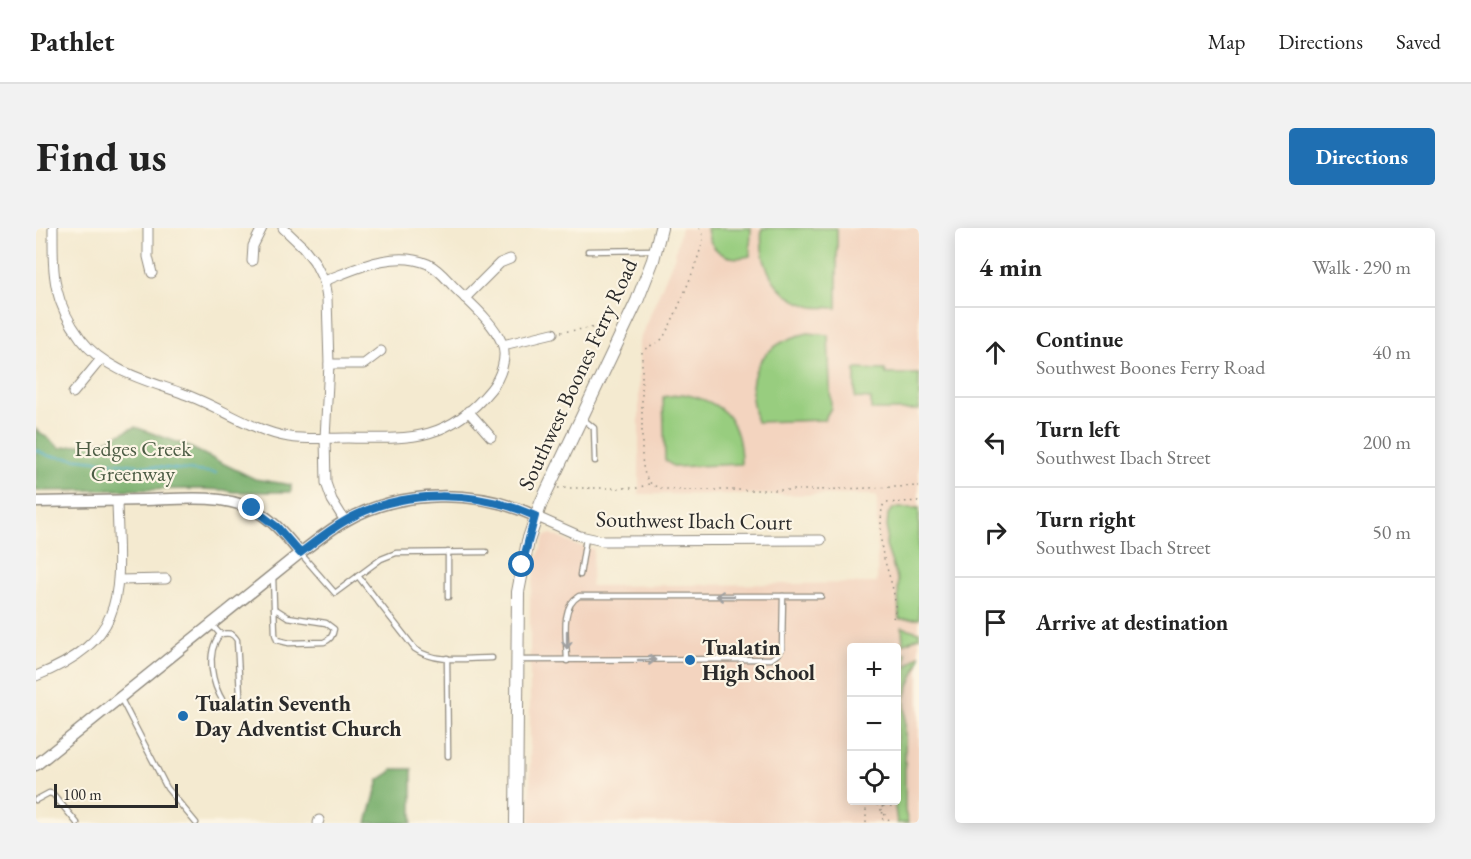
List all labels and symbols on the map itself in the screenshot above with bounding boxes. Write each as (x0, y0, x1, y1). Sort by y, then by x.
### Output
street label: Southwest Boones Ferry Road (511, 253, 644, 495)
park label: Hedges Creek Greenway (74, 434, 192, 488)
route end (238, 494, 264, 520)
street label: Southwest Ibach Court (596, 504, 792, 537)
route start (508, 551, 534, 577)
one-way arrow (715, 590, 735, 602)
one-way arrow (561, 630, 573, 650)
place label: Tualatin High School (702, 633, 815, 687)
marker: Tualatin High School (683, 653, 697, 667)
one-way arrow (636, 654, 656, 666)
place label: Tualatin Seventh Day Adventist Church (195, 689, 402, 743)
marker: Tualatin Seventh Day Adventist Church (176, 709, 190, 723)
scale bar (54, 781, 178, 808)

